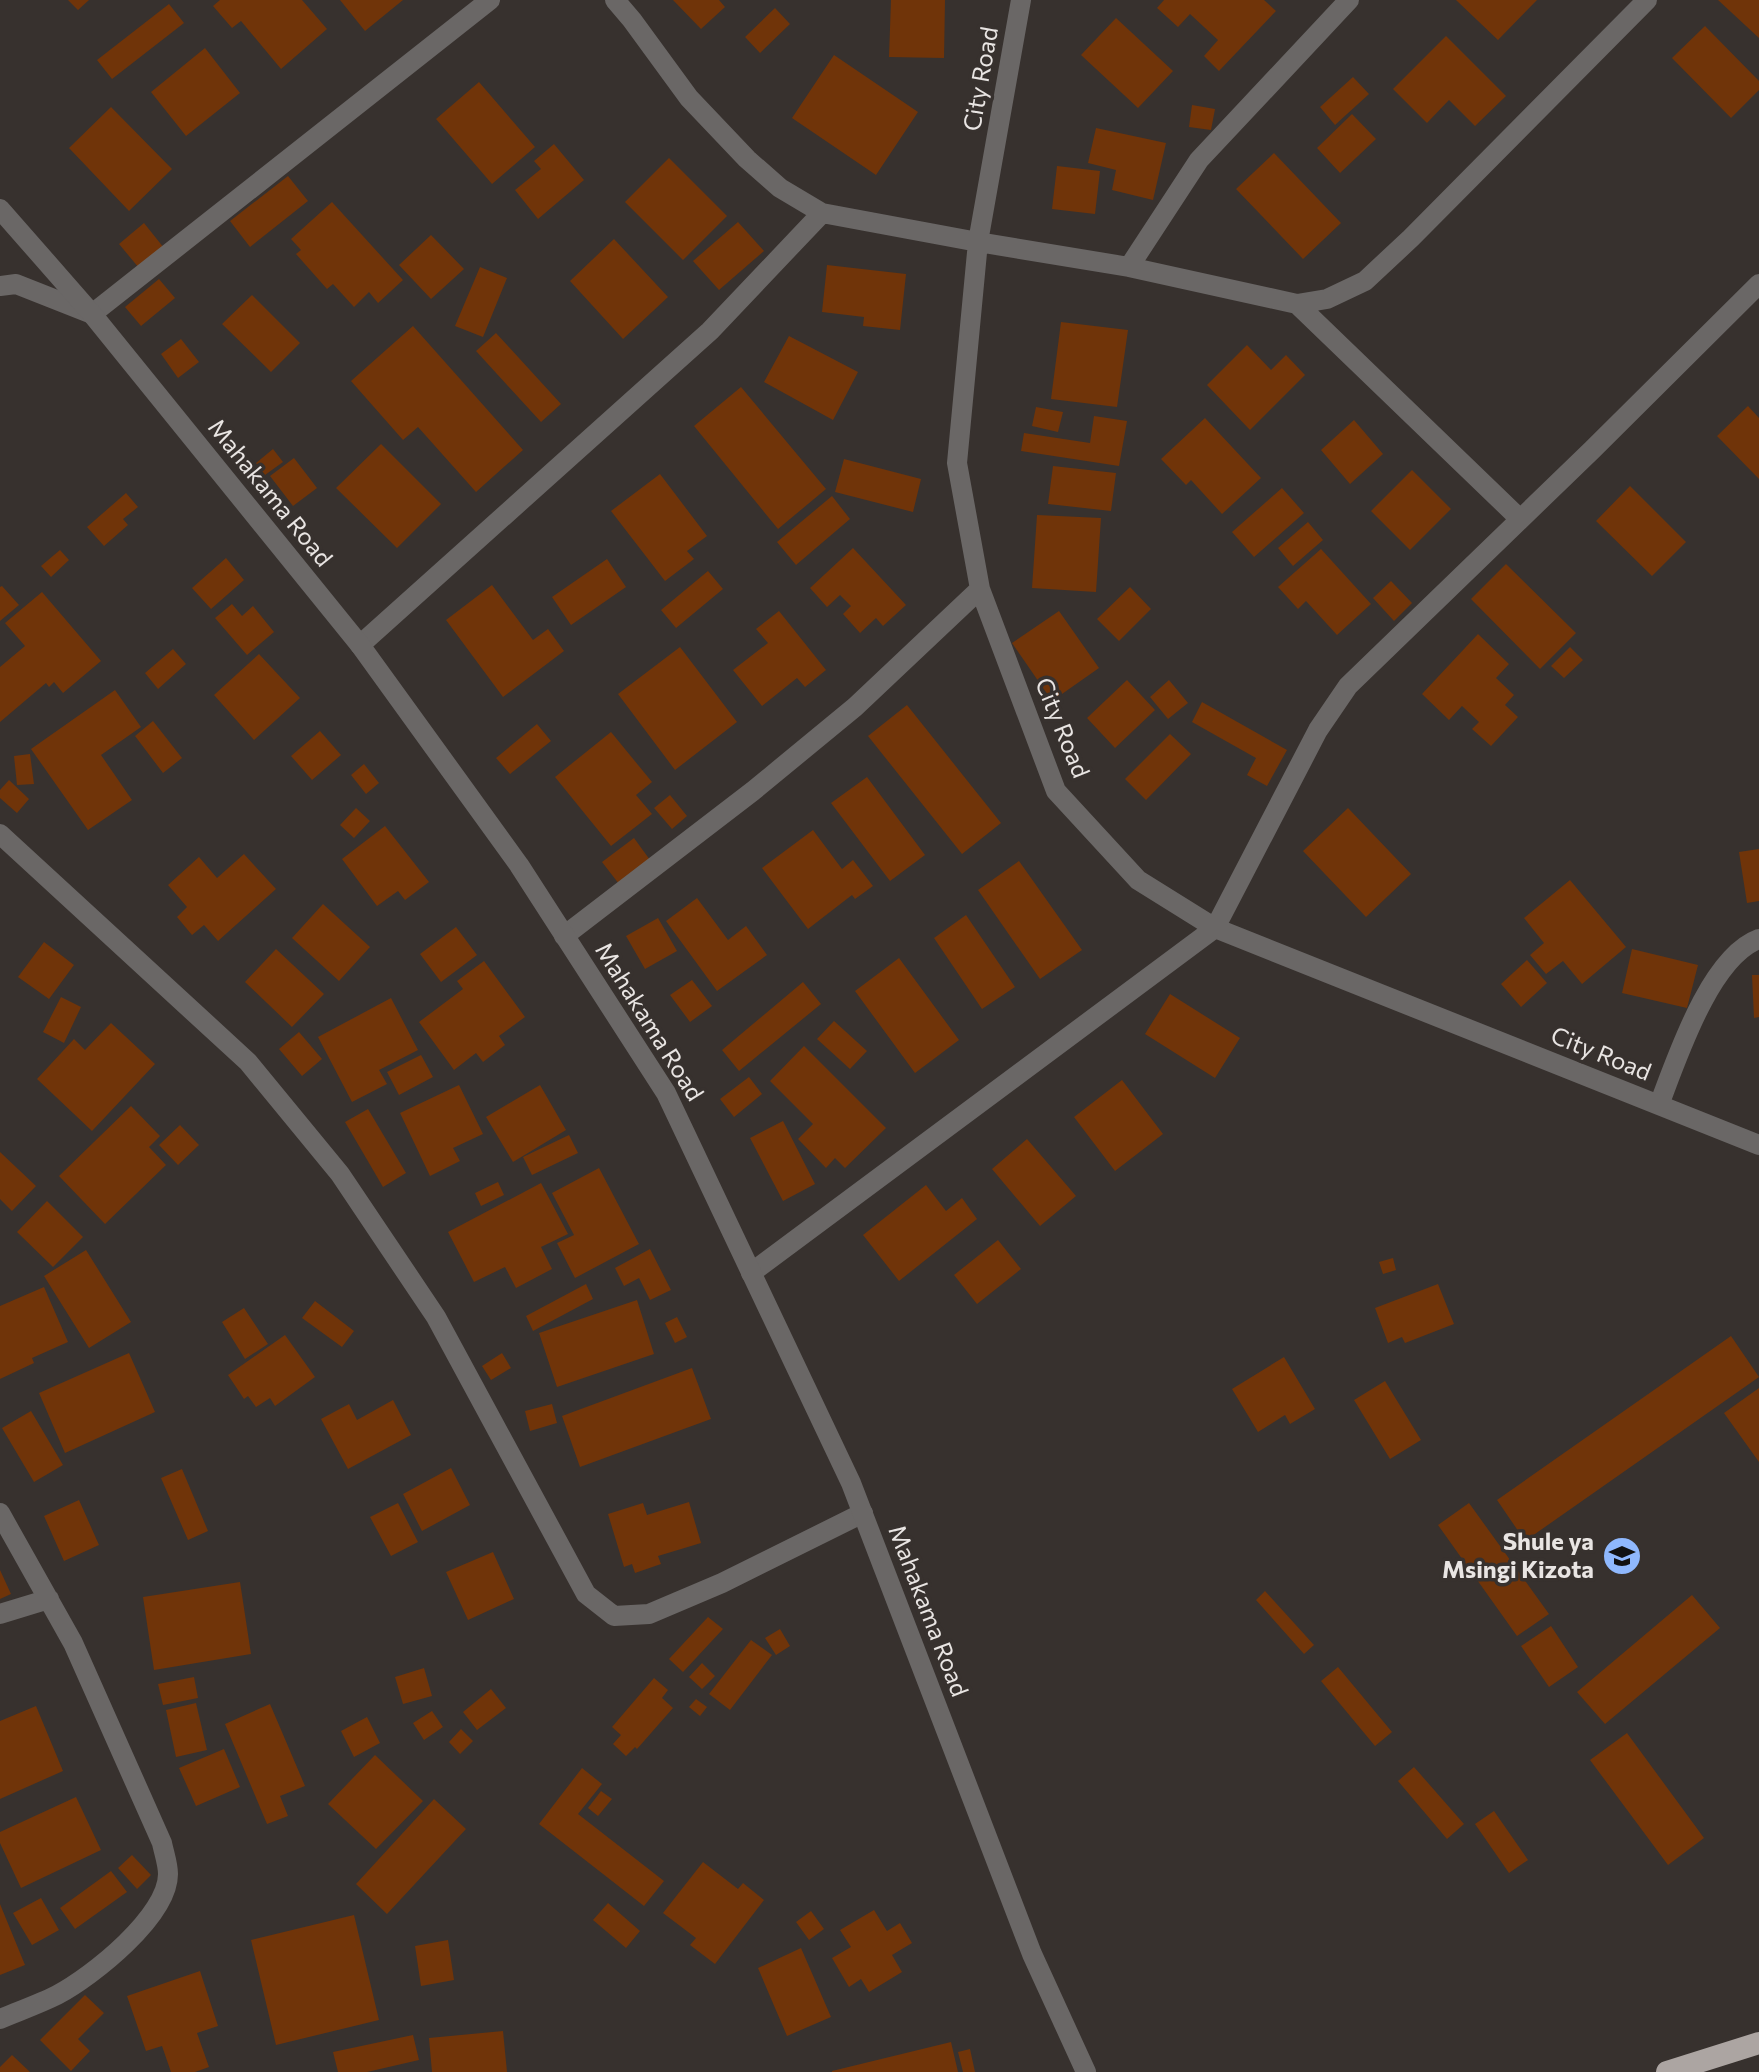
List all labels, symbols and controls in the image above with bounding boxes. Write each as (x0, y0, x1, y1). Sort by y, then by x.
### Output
street label: City Road (956, 24, 1003, 133)
street label: Mahakama Road (203, 412, 339, 572)
street label: City Road (1030, 673, 1097, 782)
street label: Mahakama Road (590, 937, 711, 1106)
street label: City Road (1547, 1019, 1656, 1086)
street label: Mahakama Road (883, 1521, 975, 1700)
place label: Shule ya Msingi Kizota (1442, 1526, 1594, 1583)
school or university icon: Shule ya Msingi Kizota (1601, 1535, 1643, 1577)

